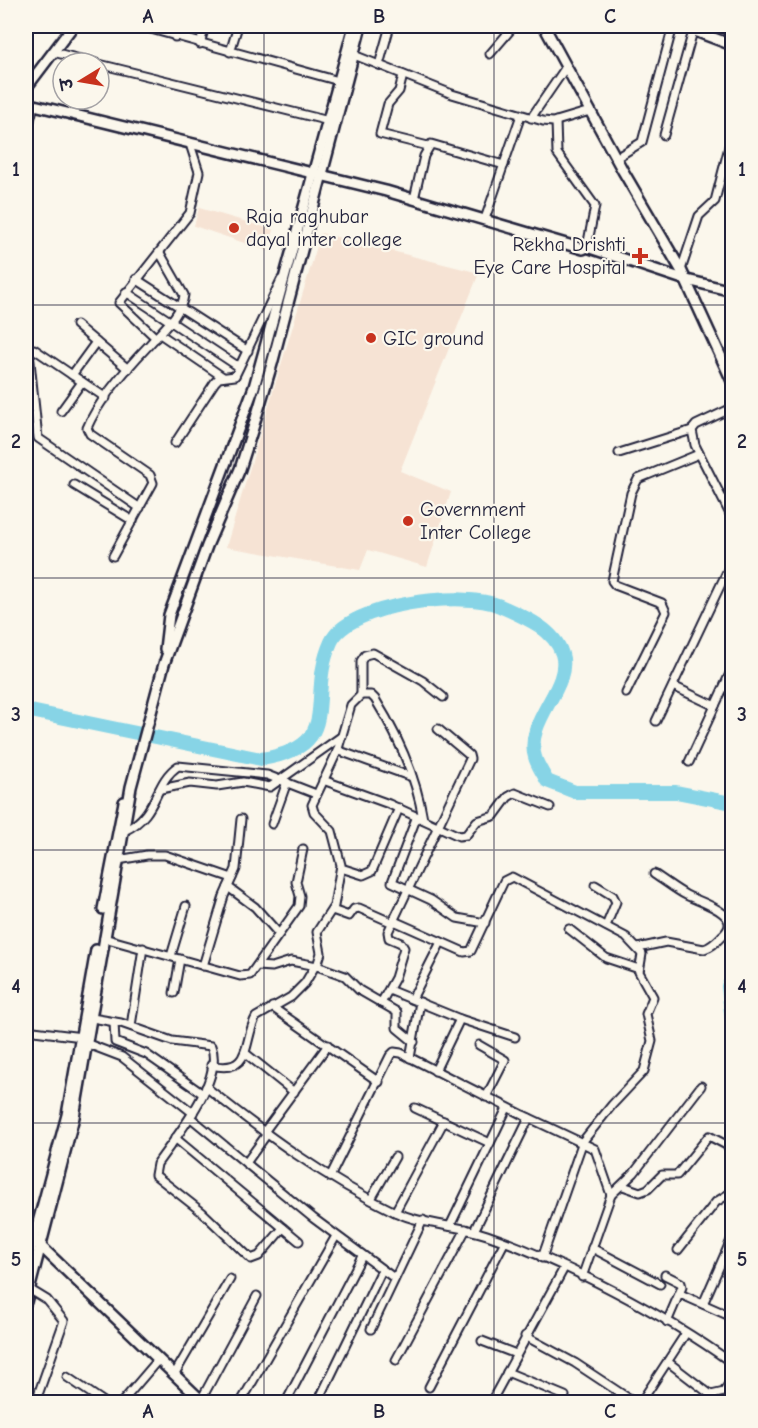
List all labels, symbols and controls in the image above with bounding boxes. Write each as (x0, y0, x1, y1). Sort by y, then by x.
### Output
text: A (142, 5, 154, 28)
text: B (373, 5, 385, 28)
text: C (604, 5, 616, 28)
north arrow (51, 51, 111, 111)
text: उ (57, 75, 77, 93)
text: 1 (12, 158, 20, 181)
text: 1 (738, 158, 746, 181)
place label: Raja raghubar dayal inter college (246, 205, 402, 251)
marker: Raja raghubar dayal inter college (227, 221, 241, 235)
place label: Rekha Drishti Eye Care Hospital (474, 233, 626, 279)
marker: Rekha Drishti Eye Care Hospital (631, 247, 649, 265)
place label: GIC ground (383, 327, 484, 350)
marker: GIC ground (364, 331, 378, 345)
text: 2 (11, 430, 21, 453)
text: 2 (737, 430, 747, 453)
place label: Government Inter College (420, 498, 531, 544)
marker: Government Inter College (401, 514, 415, 528)
text: 3 (11, 703, 21, 726)
text: 3 (737, 703, 747, 726)
text: 4 (11, 975, 21, 998)
text: 4 (737, 975, 747, 998)
text: 5 (11, 1248, 21, 1271)
text: 5 (737, 1248, 747, 1271)
text: A (142, 1400, 154, 1423)
text: B (373, 1400, 385, 1423)
text: C (604, 1400, 616, 1423)

